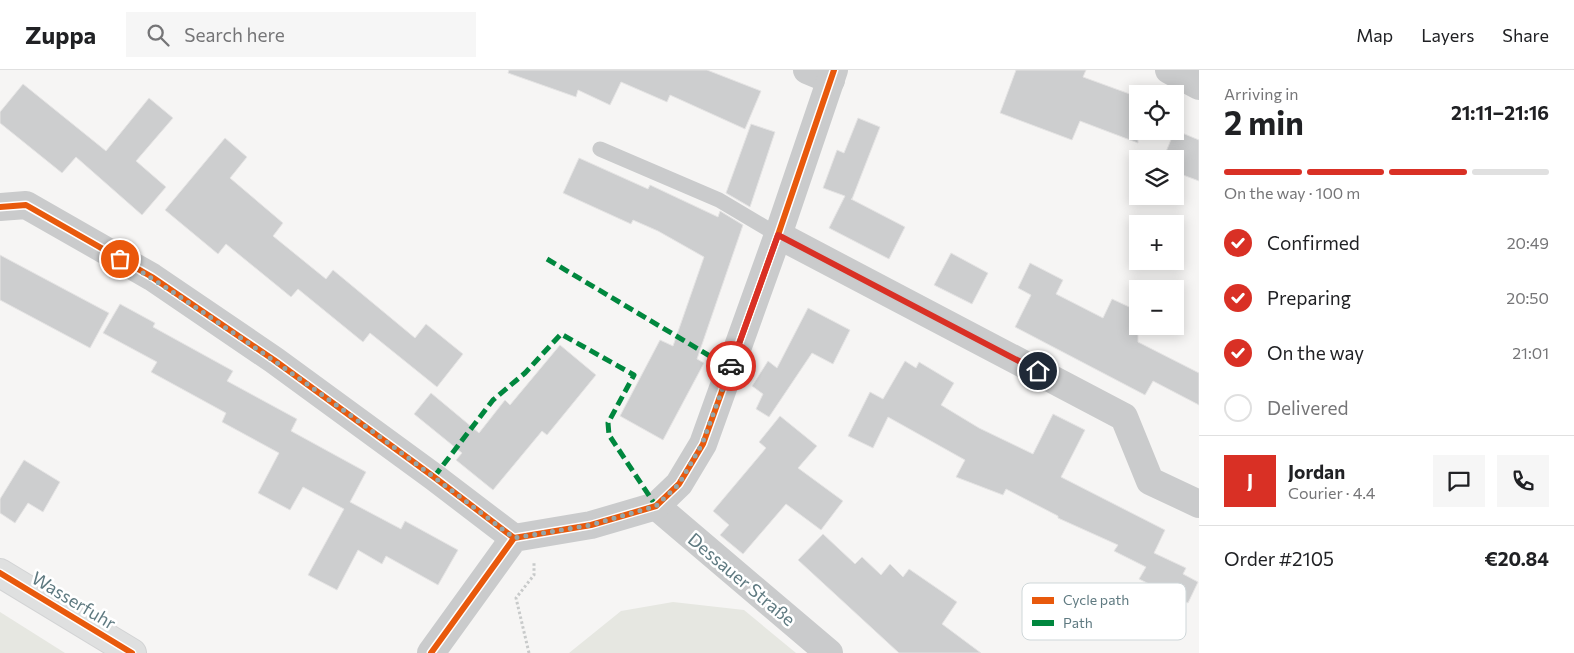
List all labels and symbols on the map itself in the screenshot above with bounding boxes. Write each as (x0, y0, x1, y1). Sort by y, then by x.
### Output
pin (99, 238, 141, 280)
courier (706, 341, 756, 391)
pin (1017, 350, 1059, 392)
street label: Dessauer Straße (684, 528, 800, 630)
street label: Wasserfuhr (28, 566, 120, 634)
legend (1022, 583, 1186, 640)
text: Cycle path (1063, 591, 1129, 608)
text: Path (1063, 614, 1093, 631)

